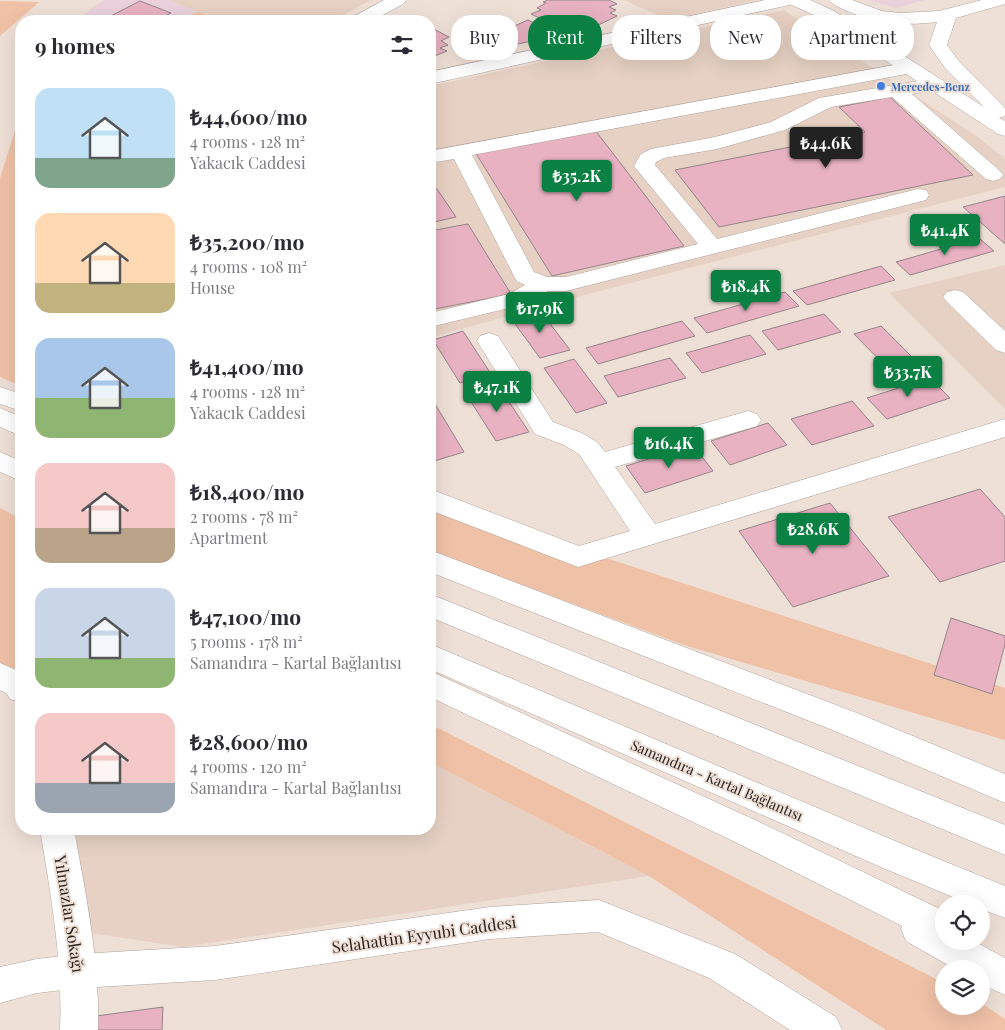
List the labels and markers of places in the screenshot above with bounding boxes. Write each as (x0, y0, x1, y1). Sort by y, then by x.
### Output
place label: Mercedes-Benz (891, 79, 970, 94)
marker: Mercedes-Benz (875, 80, 887, 92)
pin: ₺44.6K (785, 126, 867, 169)
pin: ₺35.2K (536, 160, 618, 202)
pin: ₺41.4K (904, 214, 986, 256)
pin: ₺18.4K (705, 270, 787, 312)
pin: ₺17.9K (499, 292, 581, 334)
pin: ₺33.7K (867, 356, 949, 398)
pin: ₺47.1K (456, 370, 538, 413)
pin: ₺16.4K (628, 426, 710, 469)
pin: ₺28.6K (772, 512, 854, 555)

